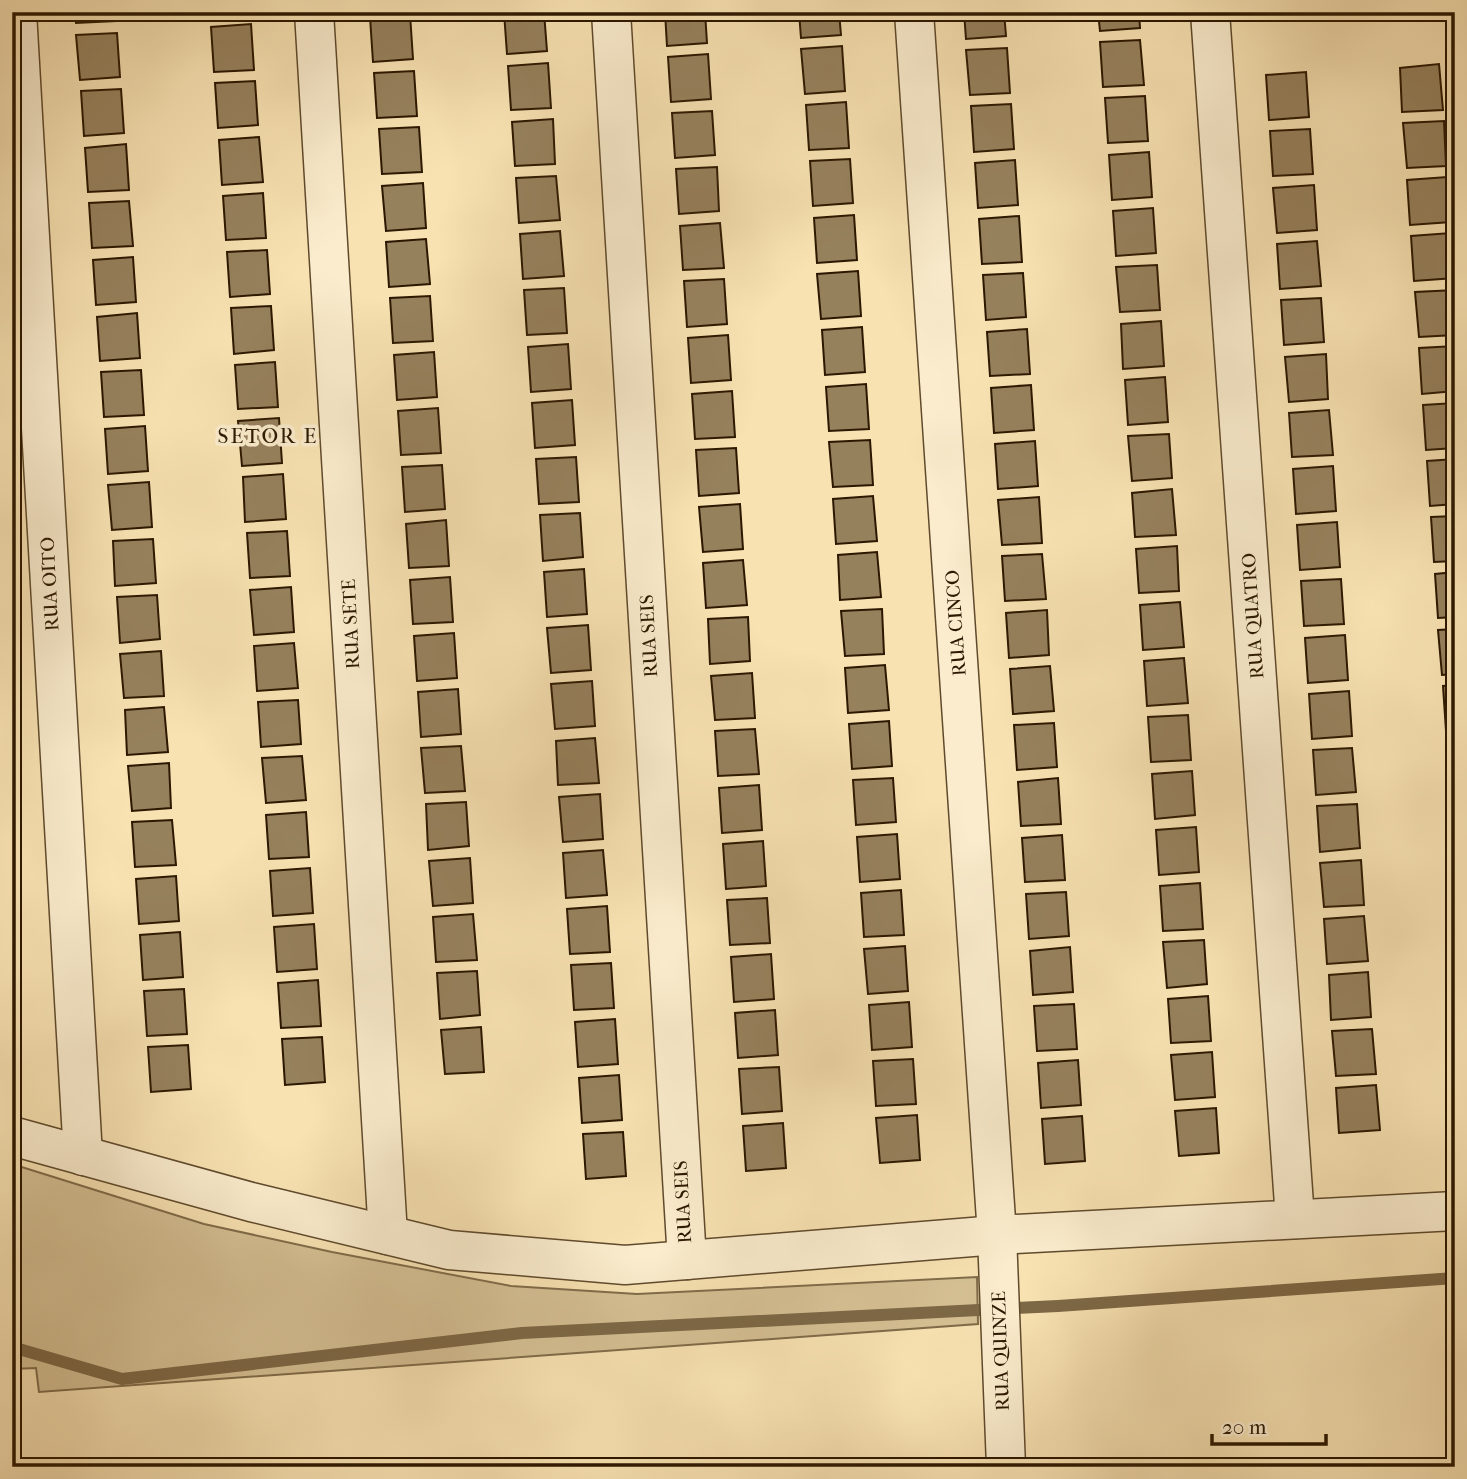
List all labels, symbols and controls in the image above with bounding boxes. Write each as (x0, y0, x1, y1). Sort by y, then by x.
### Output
district label: SETOR E (218, 424, 318, 448)
street label: RUA OITO (37, 536, 63, 632)
street label: RUA QUATRO (1238, 552, 1268, 680)
street label: RUA CINCO (941, 569, 971, 677)
street label: RUA SETE (338, 578, 364, 670)
street label: RUA SEIS (636, 594, 662, 678)
street label: RUA SEIS (670, 1160, 696, 1244)
street label: RUA QUINZE (988, 1290, 1014, 1411)
scale bar (1212, 1402, 1325, 1446)
text: 20 m (1222, 1415, 1267, 1439)

